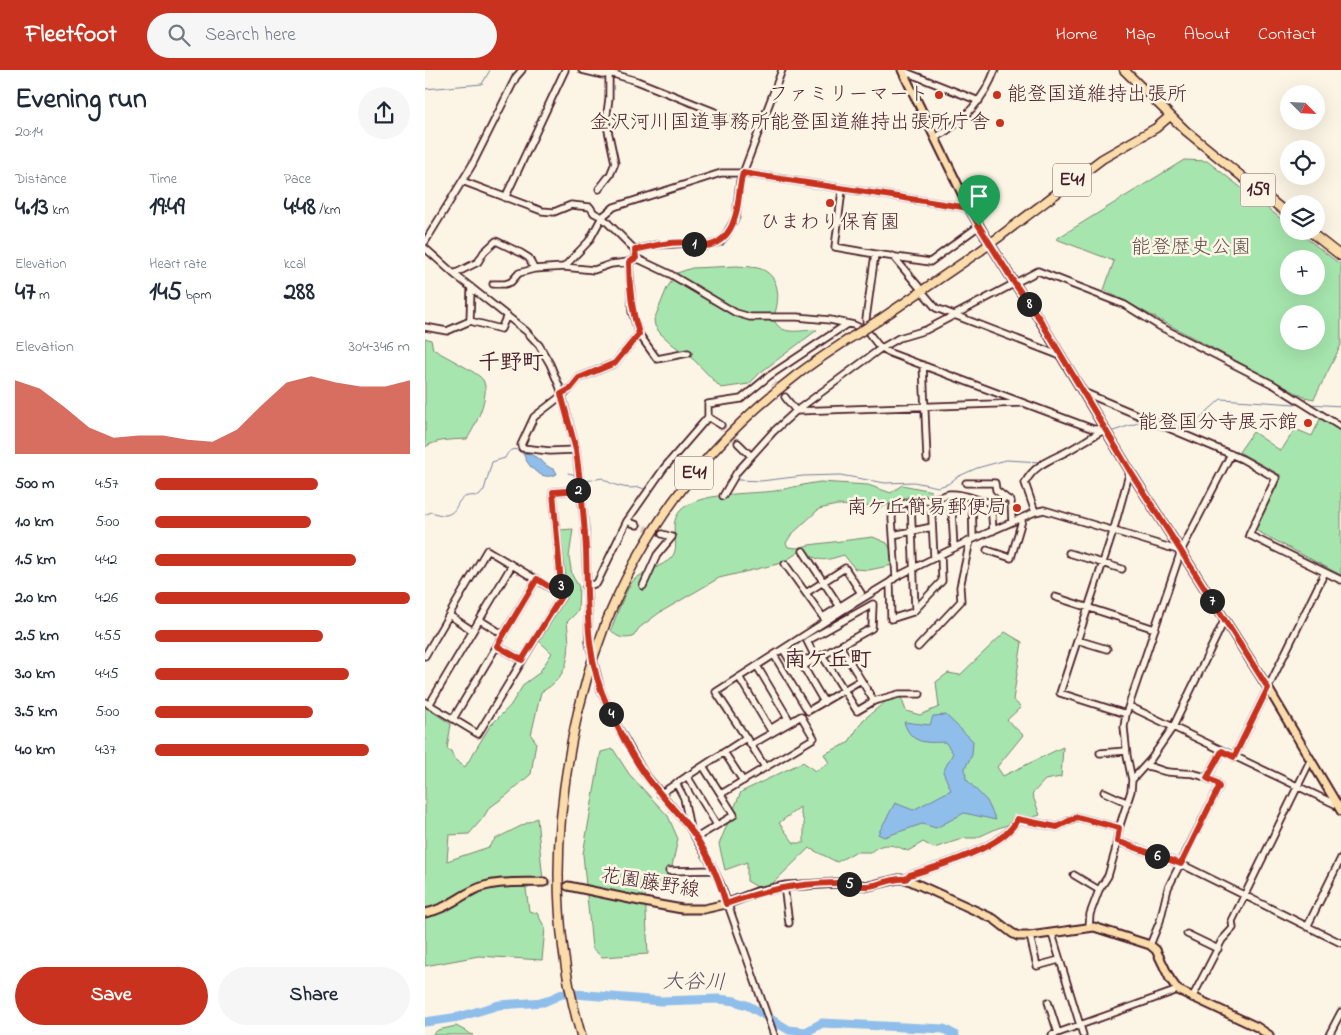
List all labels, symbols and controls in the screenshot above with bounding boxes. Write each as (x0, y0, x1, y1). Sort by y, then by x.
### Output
search box (147, 13, 497, 58)
text: Fleetfoot (25, 18, 117, 53)
icon: search (165, 21, 193, 49)
text: Search here (205, 22, 296, 49)
text: Home (1056, 22, 1097, 48)
text: Map (1125, 22, 1156, 48)
text: About (1184, 22, 1230, 48)
text: Contact (1258, 22, 1316, 48)
text: Evening run (15, 80, 147, 121)
place label: ファミリーマート (769, 81, 929, 110)
place label: 能登国道維持出張所 (1007, 81, 1187, 110)
north arrow (1280, 85, 1325, 130)
map controls (1280, 85, 1325, 350)
button: share (358, 87, 410, 139)
marker: ファミリーマート (933, 89, 945, 101)
marker: 能登国道維持出張所 (991, 89, 1003, 101)
place label: 金沢河川国道事務所能登国道維持出張所庁舎 (590, 109, 990, 138)
marker: 金沢河川国道事務所能登国道維持出張所庁舎 (994, 117, 1006, 129)
text: 20:14 (15, 120, 43, 144)
button: locate (1280, 140, 1325, 185)
road number: E41 (1053, 164, 1091, 196)
text: Distance (15, 169, 67, 190)
text: Time (149, 169, 177, 190)
text: Pace (284, 169, 311, 190)
road number: 159 (1241, 174, 1275, 206)
pin (958, 175, 1000, 226)
icon: arrive (965, 182, 993, 210)
text: 4.13 (15, 190, 49, 226)
text: 19:49 (149, 190, 185, 226)
text: 4:48 (284, 190, 316, 226)
button: layers (1280, 195, 1325, 240)
marker: ひまわり保育園 (824, 197, 836, 209)
text: km (49, 200, 69, 221)
text: /km (316, 200, 341, 221)
place label: ひまわり保育園 (760, 209, 900, 238)
pin: 1 (681, 232, 707, 256)
text: 1 (692, 234, 697, 255)
park label: 能登歴史公園 (1131, 234, 1251, 263)
button: + (1280, 250, 1325, 295)
text: Elevation (15, 254, 66, 275)
text: Heart rate (149, 254, 207, 275)
text: kcal (284, 254, 306, 275)
text: 47 (15, 275, 36, 311)
text: 145 (149, 275, 182, 311)
text: 288 (284, 275, 315, 311)
text: m (36, 285, 50, 306)
text: bpm (182, 285, 211, 306)
pin: 8 (1017, 292, 1041, 316)
text: 8 (1027, 294, 1032, 315)
button: − (1280, 305, 1325, 350)
text: Elevation (15, 335, 74, 359)
text: 304–346 m (349, 335, 410, 359)
district label: 千野町 (478, 348, 544, 380)
place label: 能登国分寺展示館 (1138, 409, 1298, 438)
marker: 能登国分寺展示館 (1302, 417, 1314, 429)
road number: E41 (675, 456, 713, 489)
text: 500 m (15, 472, 54, 496)
text: 4:57 (95, 472, 119, 496)
pin: 2 (565, 478, 591, 502)
text: 2 (575, 480, 582, 501)
place label: 南ケ丘簡易郵便局 (847, 494, 1007, 523)
marker: 南ケ丘簡易郵便局 (1011, 502, 1023, 514)
text: 1.0 km (15, 510, 54, 534)
text: 5:00 (95, 510, 119, 534)
text: 1.5 km (15, 548, 56, 572)
text: 4:42 (95, 548, 118, 572)
pin: 3 (549, 574, 573, 598)
text: 3 (559, 576, 564, 597)
text: 2.0 km (15, 586, 57, 610)
text: 4:26 (95, 586, 118, 610)
pin: 7 (1199, 588, 1225, 614)
text: 7 (1210, 591, 1215, 612)
text: 2.5 km (15, 624, 59, 648)
text: 4:55 (95, 624, 121, 648)
district label: 南ケ丘町 (784, 645, 872, 677)
text: 3.0 km (15, 662, 55, 686)
text: 4:45 (95, 662, 119, 686)
text: 3.5 km (15, 700, 57, 724)
text: 5:00 (95, 700, 119, 724)
pin: 4 (599, 702, 623, 726)
text: 4 (609, 704, 614, 725)
text: 4.0 km (15, 738, 55, 762)
text: 4:37 (95, 738, 116, 762)
pin: 6 (1145, 844, 1169, 868)
text: 6 (1154, 846, 1161, 867)
street label: 花園藤野線 (598, 862, 702, 906)
pin: 5 (837, 872, 861, 896)
text: 5 (845, 874, 854, 895)
button: Save (15, 967, 208, 1025)
button: Share (218, 967, 410, 1025)
water label: 大谷川 (662, 967, 726, 999)

